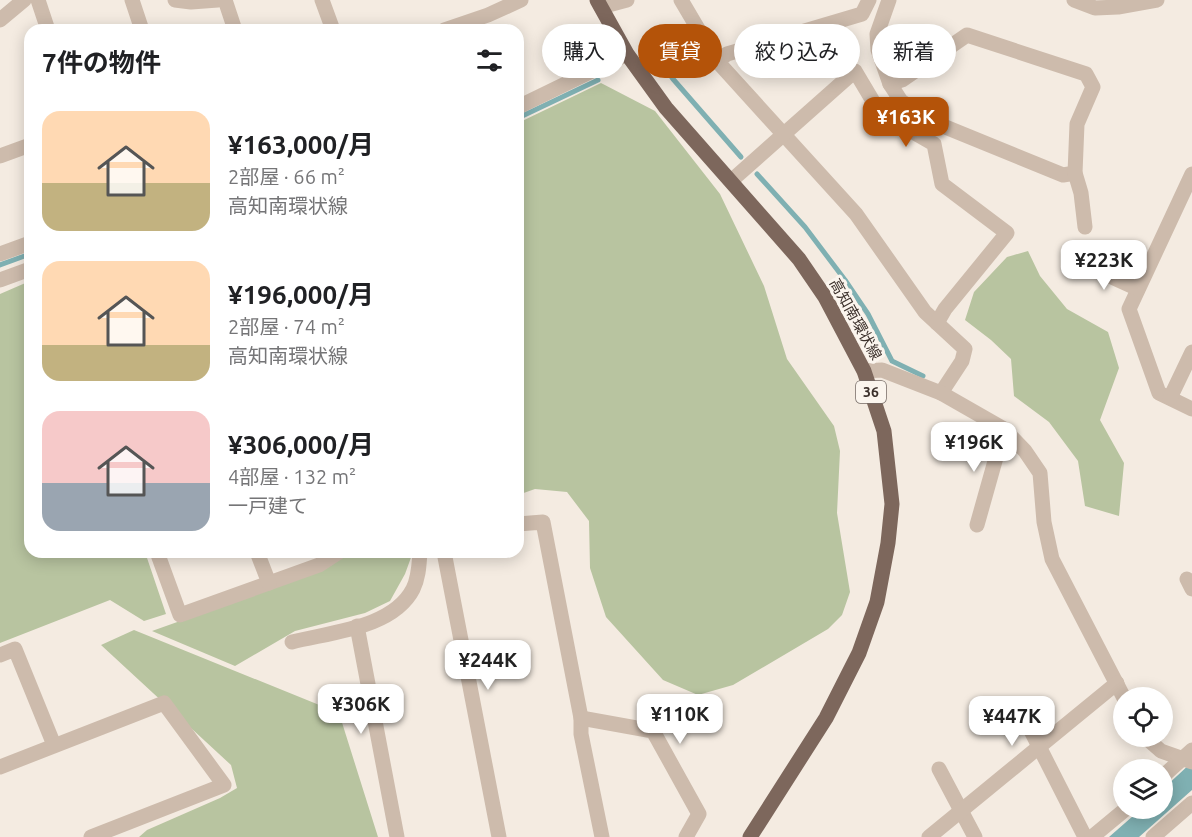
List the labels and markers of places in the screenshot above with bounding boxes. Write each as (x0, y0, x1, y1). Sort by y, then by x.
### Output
pin: ¥163K (864, 97, 948, 148)
pin: ¥223K (1062, 240, 1146, 291)
pin: ¥196K (932, 422, 1016, 473)
pin: ¥244K (446, 640, 530, 691)
pin: ¥306K (319, 684, 403, 735)
pin: ¥110K (638, 694, 722, 745)
pin: ¥447K (970, 696, 1054, 747)

